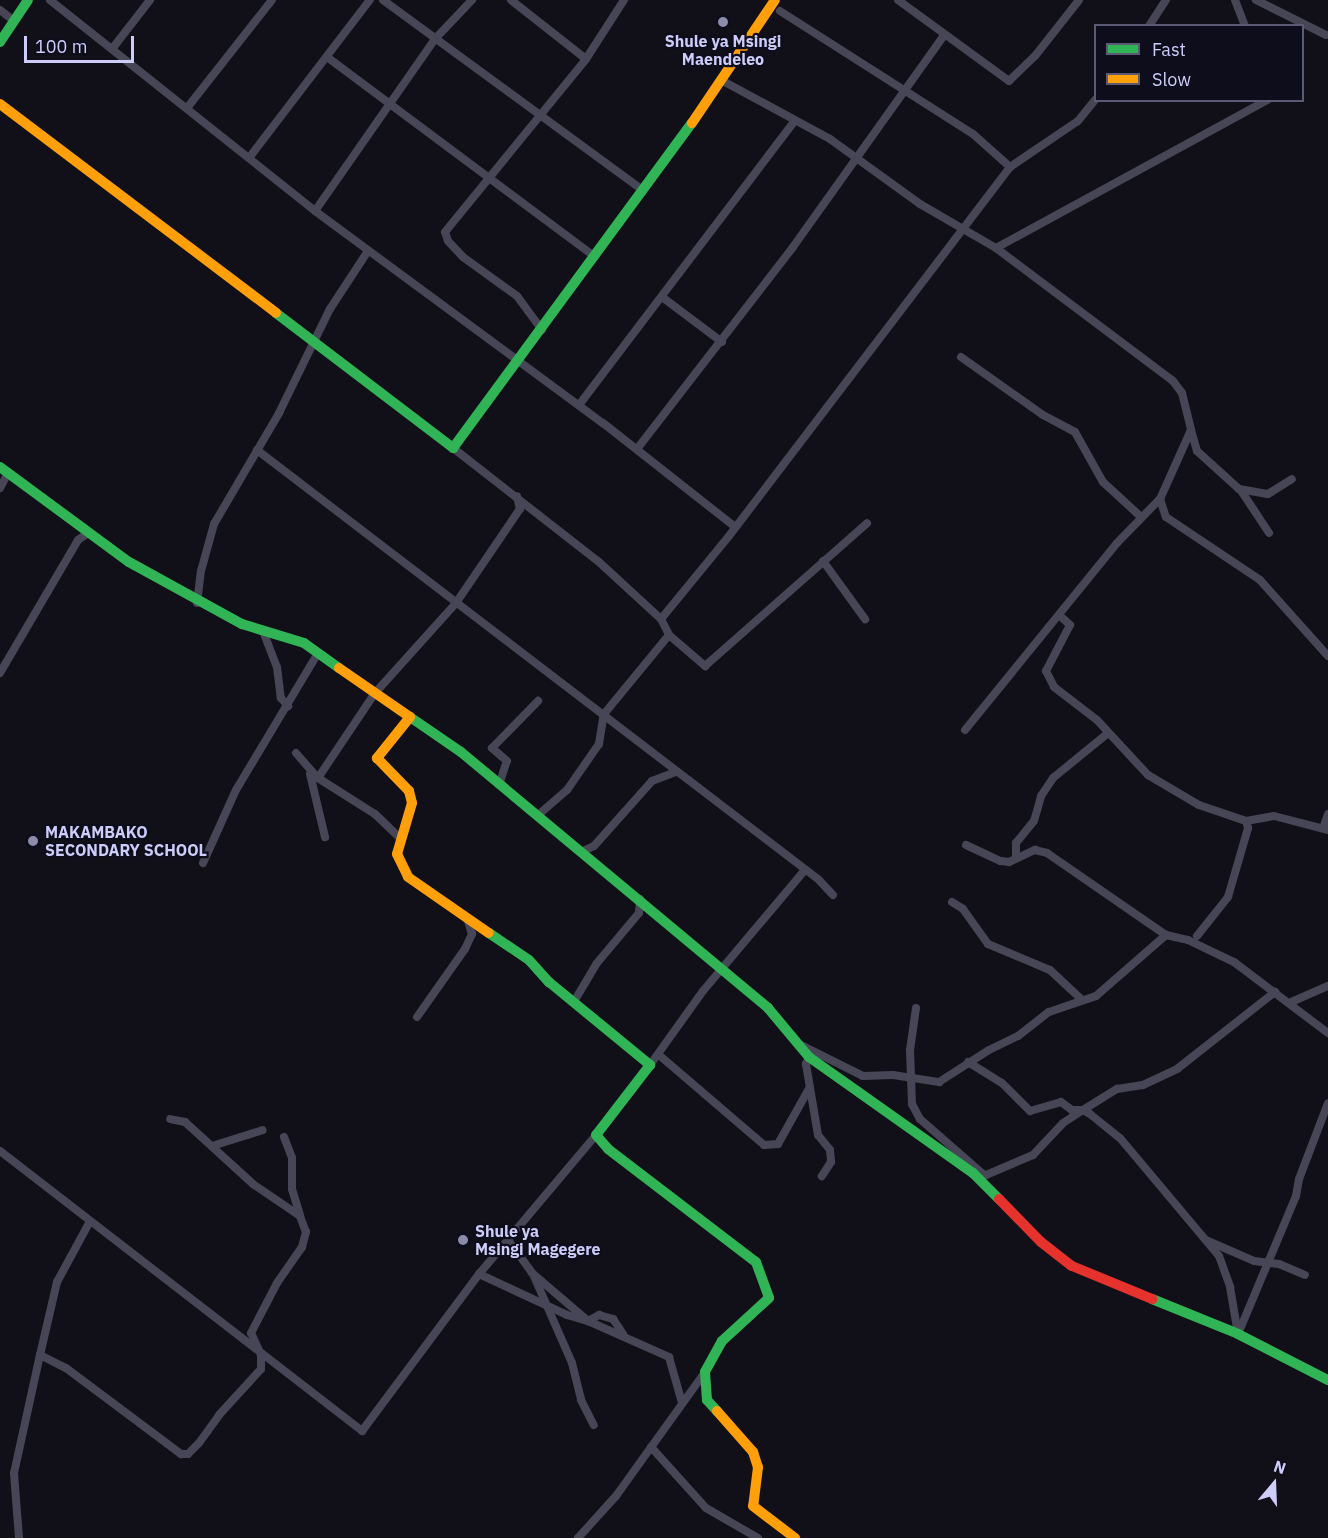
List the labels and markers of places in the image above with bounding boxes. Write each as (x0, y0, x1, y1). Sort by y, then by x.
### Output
marker: Shule ya Msingi Maendeleo (716, 15, 730, 29)
place label: Shule ya Msingi Maendeleo (665, 31, 781, 69)
place label: MAKAMBAKO SECONDARY SCHOOL (45, 822, 207, 860)
marker: MAKAMBAKO SECONDARY SCHOOL (26, 834, 40, 848)
place label: Shule ya Msingi Magegere (475, 1221, 601, 1259)
marker: Shule ya Msingi Magegere (456, 1233, 470, 1247)

